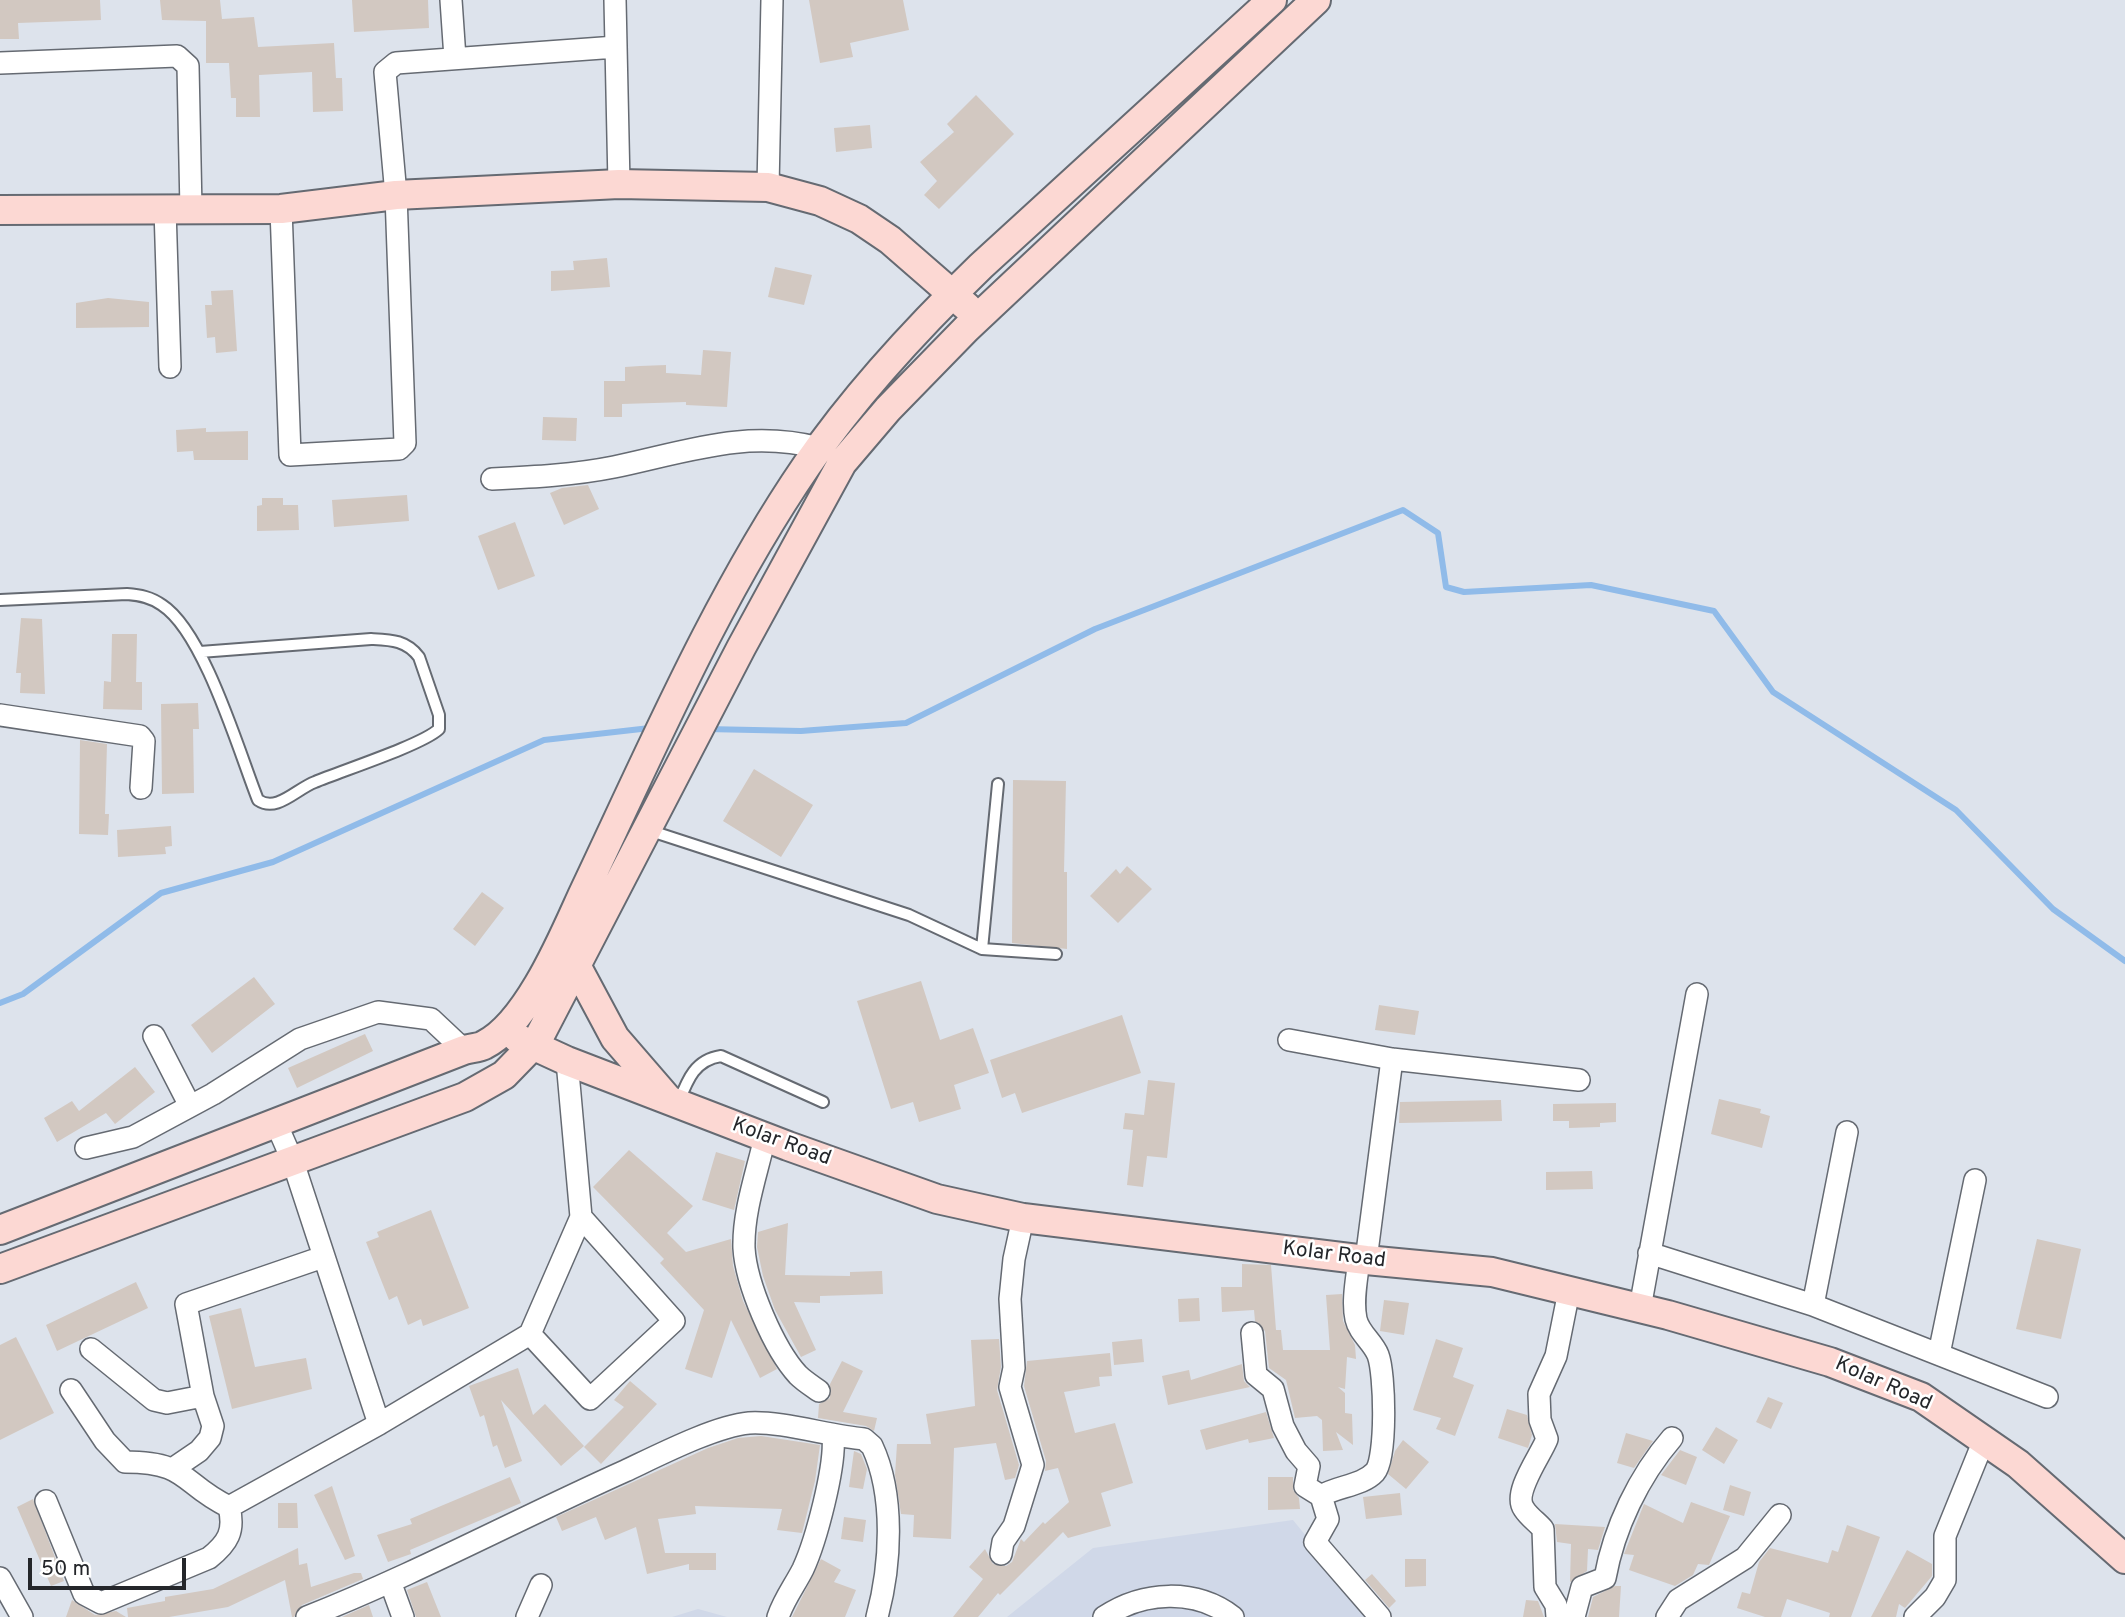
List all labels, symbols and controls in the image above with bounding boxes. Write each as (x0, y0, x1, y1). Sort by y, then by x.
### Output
street label: Kolar Road (728, 1113, 834, 1173)
street label: Kolar Road (1281, 1237, 1387, 1275)
street label: Kolar Road (1831, 1352, 1935, 1418)
scale bar (32, 1544, 189, 1588)
text: 50 m (41, 1556, 90, 1583)

